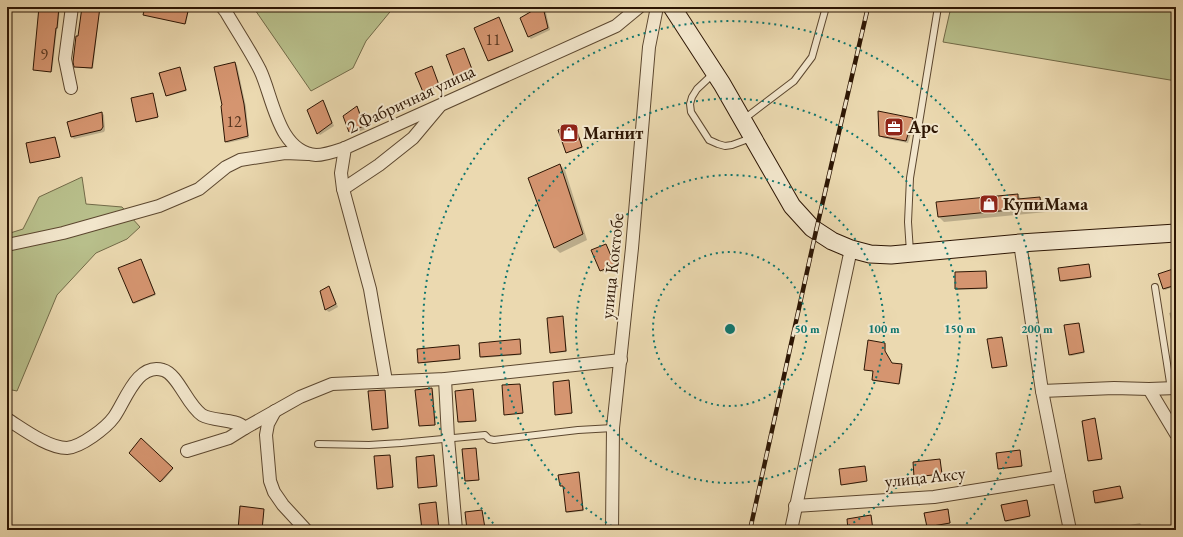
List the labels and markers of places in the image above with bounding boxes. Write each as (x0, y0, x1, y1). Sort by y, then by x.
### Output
place label: Арс (907, 115, 939, 138)
office icon: Арс (883, 116, 905, 138)
place label: Магнит (583, 121, 643, 144)
shop icon: Магнит (558, 122, 580, 144)
place label: КупиМама (1003, 192, 1088, 215)
shop icon: КупиМама (978, 193, 1000, 215)
centre of rings (723, 322, 737, 336)

